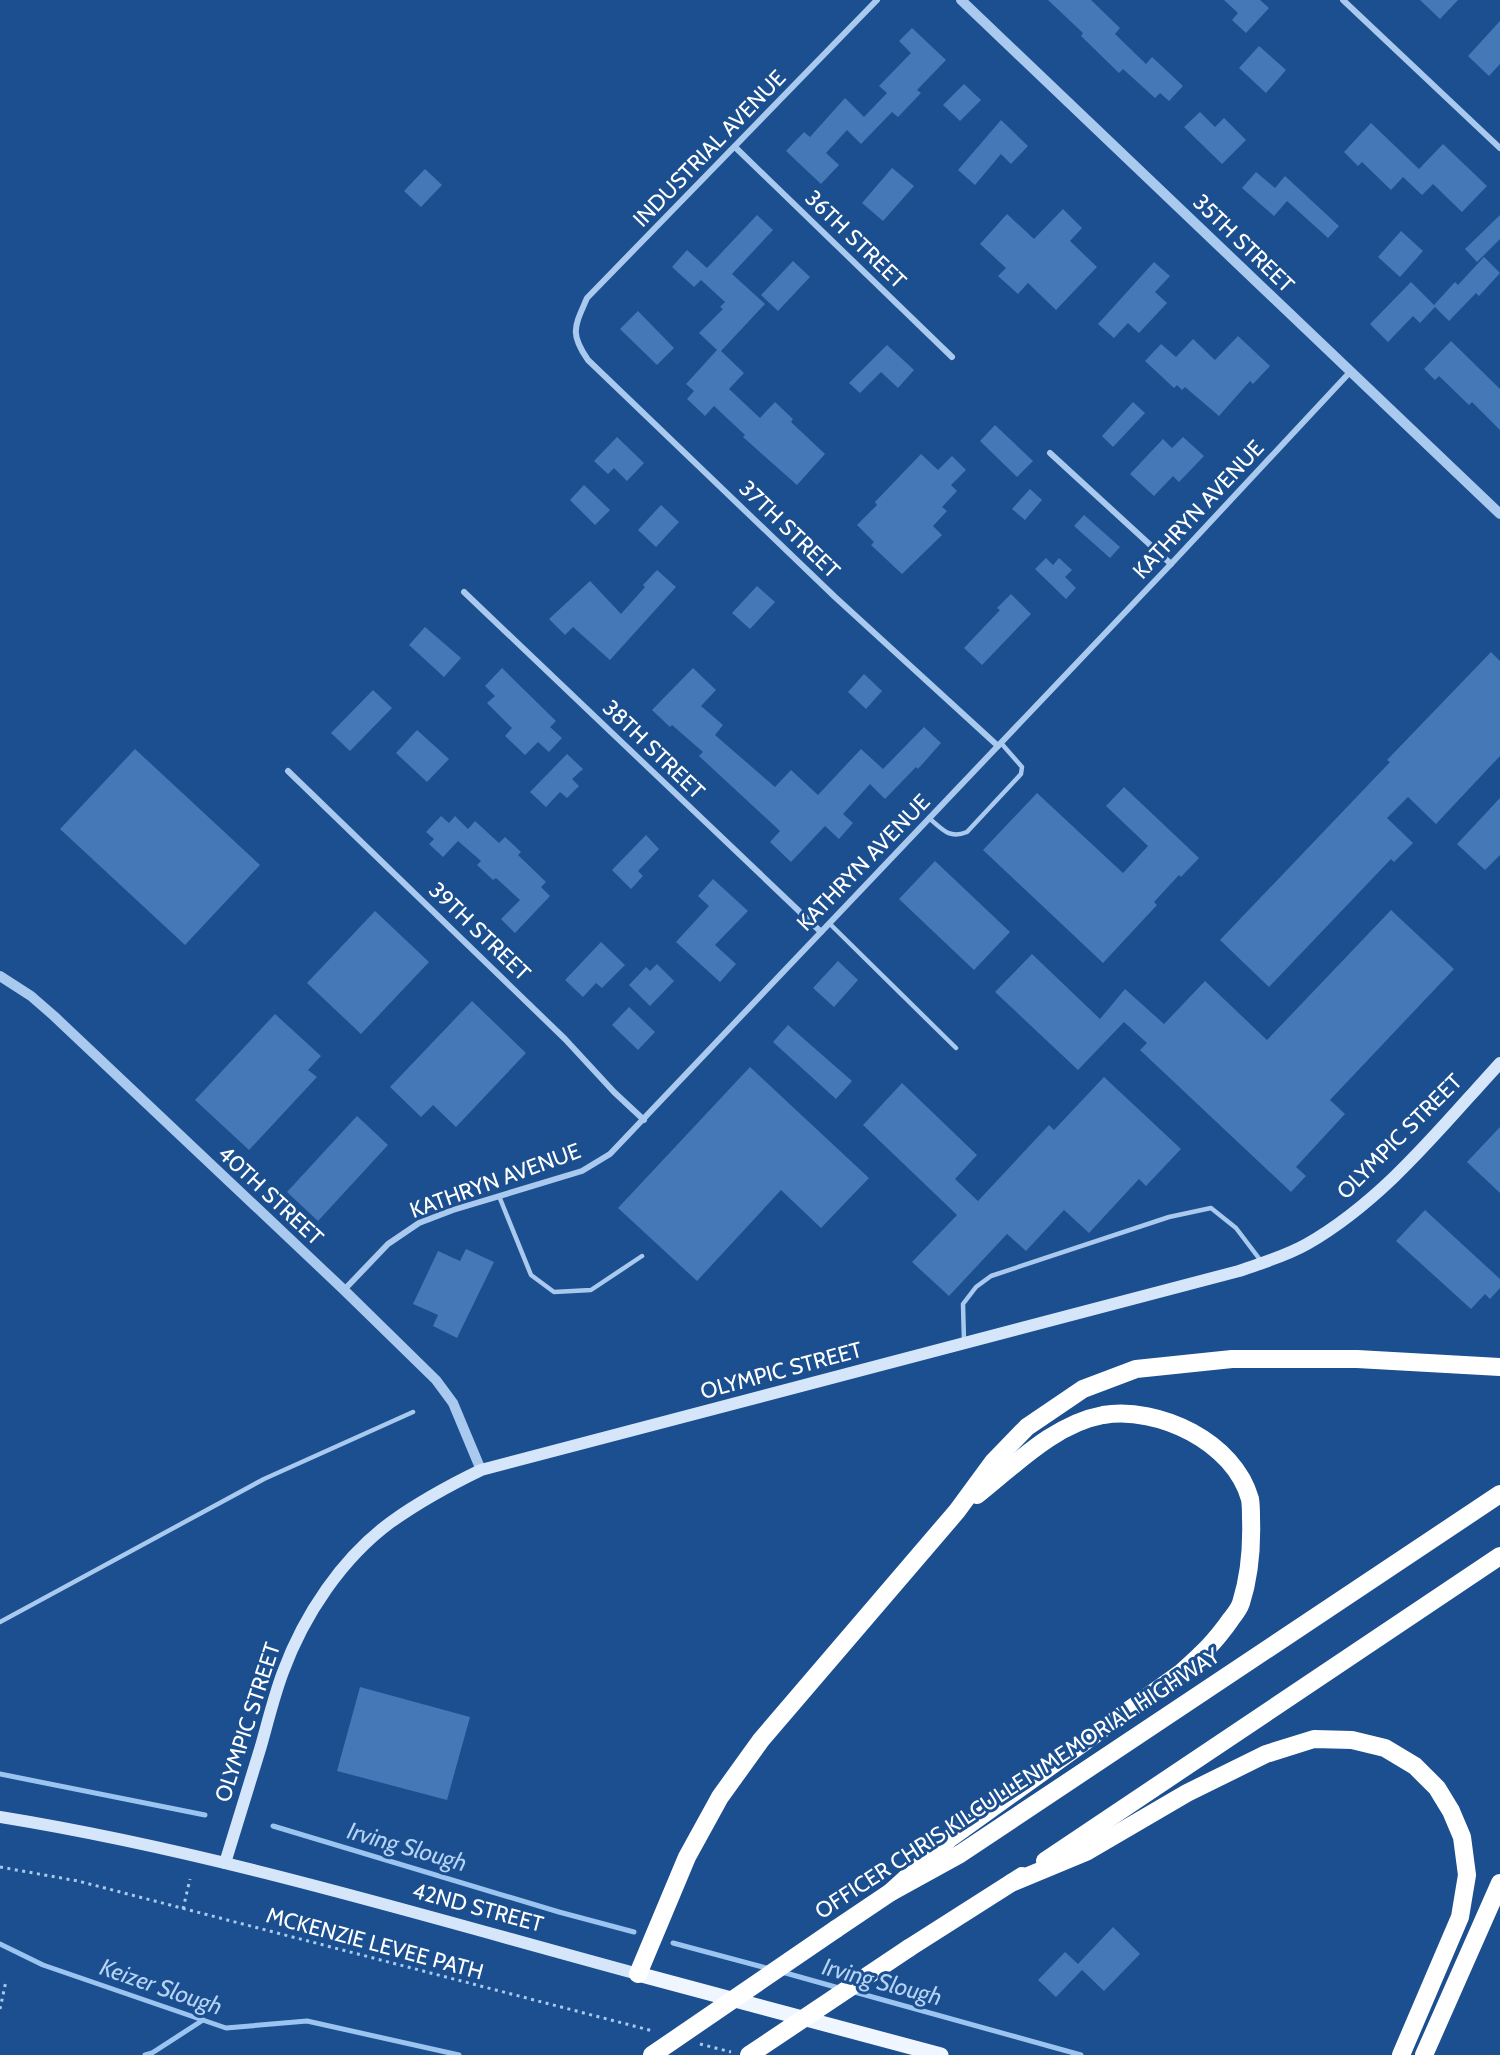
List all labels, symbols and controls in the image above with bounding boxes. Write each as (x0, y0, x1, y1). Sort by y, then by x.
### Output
street label: INDUSTRIAL AVENUE (628, 64, 791, 232)
street label: 36TH STREET (800, 184, 912, 294)
street label: 35TH STREET (1188, 189, 1300, 298)
street label: KATHRYN AVENUE (1127, 434, 1270, 584)
street label: 37TH STREET (734, 475, 846, 584)
street label: 38TH STREET (597, 694, 710, 805)
street label: KATHRYN AVENUE (791, 788, 935, 936)
street label: 39TH STREET (423, 876, 536, 987)
street label: OLYMPIC STREET (1331, 1068, 1468, 1205)
street label: KATHRYN AVENUE (406, 1137, 584, 1224)
street label: 40TH STREET (213, 1140, 329, 1251)
street label: OLYMPIC STREET (697, 1336, 865, 1405)
street label: OLYMPIC STREET (209, 1639, 286, 1805)
street label: OFFICER CHRIS KILCULLEN MEMORIAL HIGHWAY (810, 1642, 1225, 1925)
water label: Irving Slough (344, 1816, 470, 1877)
street label: 42ND STREET (409, 1877, 547, 1938)
street label: MCKENZIE LEVEE PATH (263, 1902, 486, 1985)
water label: Keizer Slough (96, 1952, 226, 2021)
water label: Irving Slough (819, 1952, 945, 2011)

